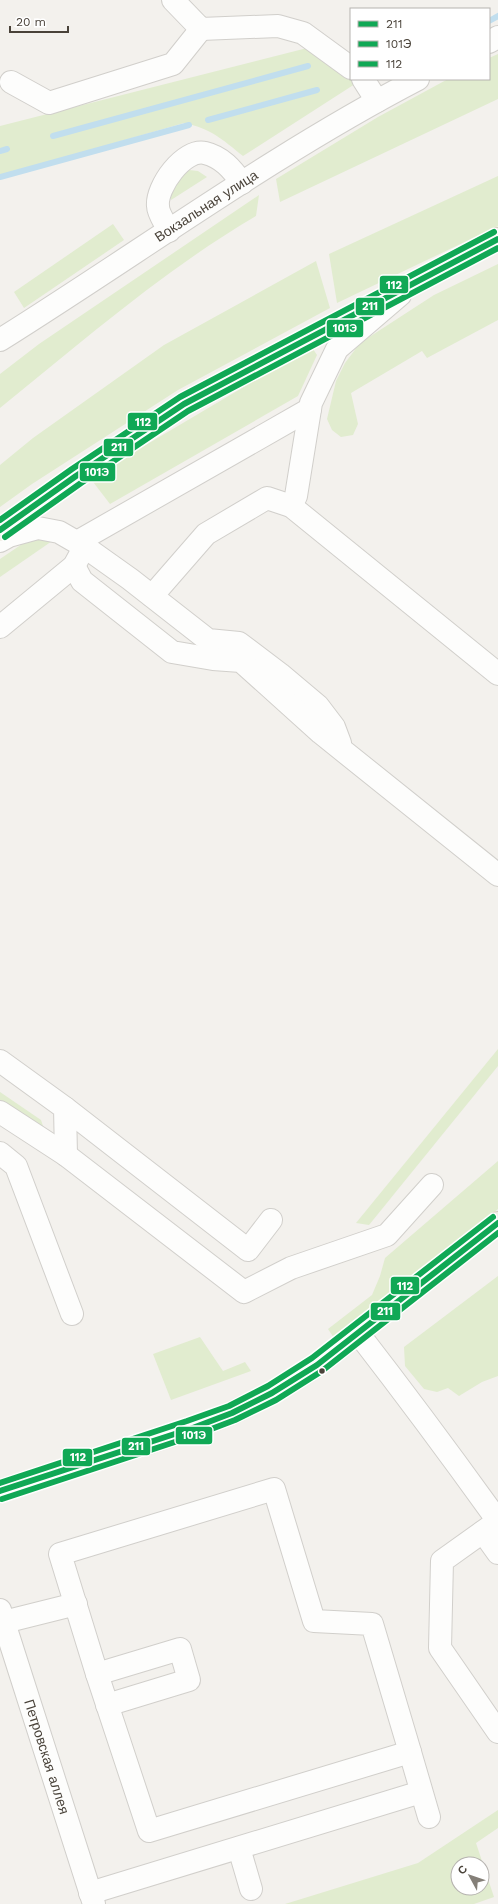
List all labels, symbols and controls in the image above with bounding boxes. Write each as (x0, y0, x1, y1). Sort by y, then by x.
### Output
scale bar (10, 8, 68, 34)
legend (350, 8, 490, 80)
text: 20 m (16, 15, 46, 29)
text: 211 (386, 17, 402, 31)
text: 101Э (386, 37, 412, 51)
text: 112 (386, 57, 402, 71)
street label: Вокзальная улица (152, 166, 261, 245)
line badge: 112 (379, 275, 409, 294)
text: 112 (386, 279, 402, 292)
line badge: 211 (355, 297, 385, 316)
text: 211 (362, 300, 378, 313)
line badge: 101Э (326, 319, 364, 338)
text: 101Э (333, 322, 357, 335)
line badge: 112 (127, 412, 158, 431)
text: 112 (135, 416, 151, 429)
line badge: 211 (103, 438, 134, 457)
text: 211 (111, 441, 127, 454)
line badge: 101Э (79, 462, 116, 482)
text: 101Э (85, 466, 109, 479)
line badge: 112 (390, 1276, 420, 1295)
text: 112 (397, 1280, 413, 1293)
line badge: 211 (370, 1302, 401, 1321)
text: 211 (377, 1305, 393, 1318)
unlabelled marker (317, 1366, 327, 1376)
line badge: 101Э (175, 1426, 213, 1445)
text: 101Э (182, 1429, 206, 1442)
line badge: 211 (121, 1437, 151, 1456)
text: 211 (128, 1440, 144, 1453)
line badge: 112 (62, 1448, 93, 1467)
text: 112 (70, 1451, 86, 1464)
street label: Петровская аллея (21, 1697, 73, 1816)
north arrow (450, 1856, 490, 1896)
text: С (455, 1863, 470, 1877)

